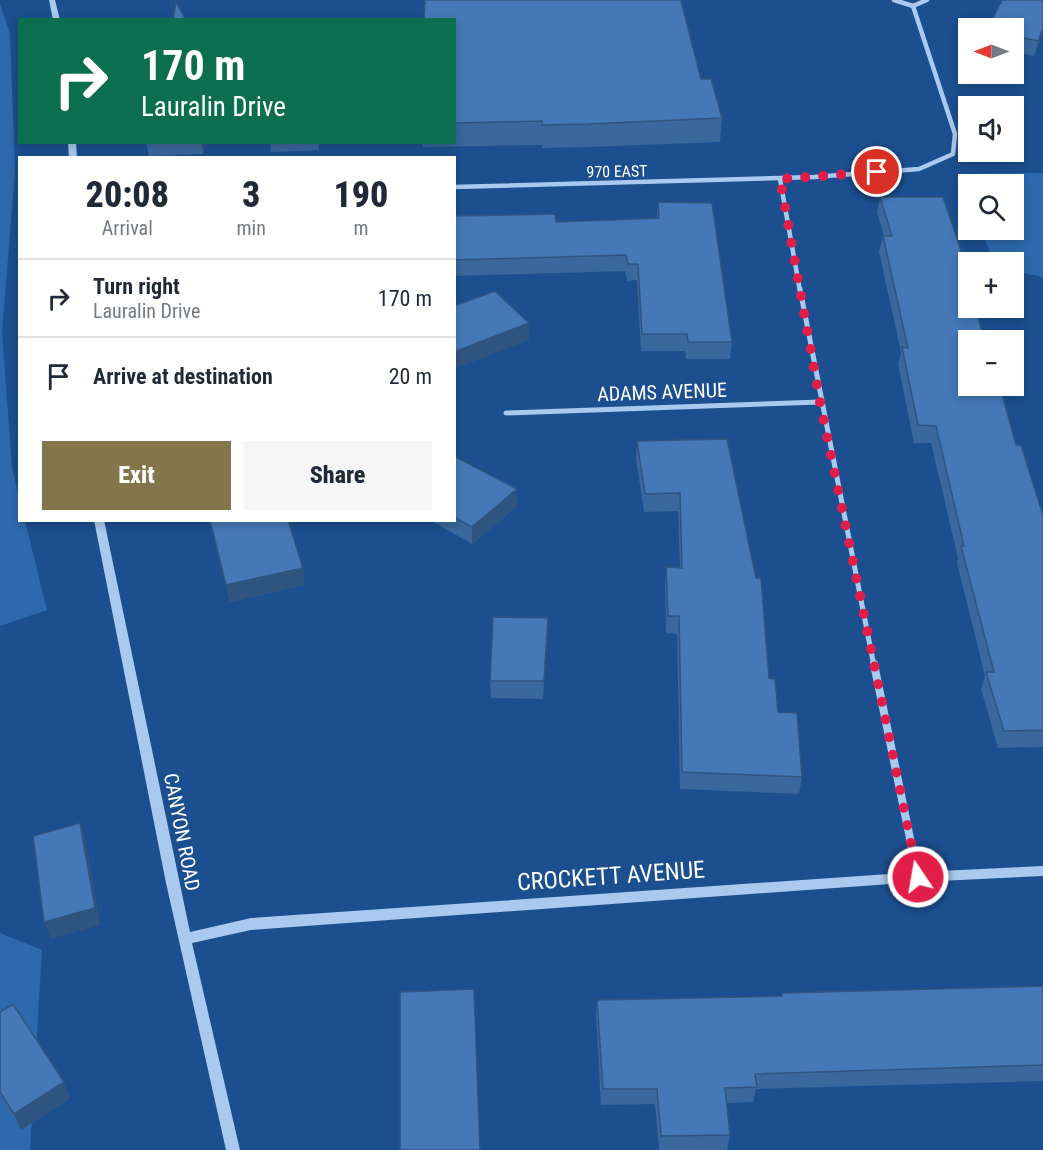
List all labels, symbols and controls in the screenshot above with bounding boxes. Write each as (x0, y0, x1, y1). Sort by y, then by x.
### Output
north arrow (958, 18, 1024, 84)
map controls (958, 18, 1024, 396)
text: 170 m (141, 41, 246, 90)
icon: right (42, 42, 120, 120)
text: Lauralin Drive (141, 91, 286, 123)
button: sound (958, 96, 1024, 162)
pin (851, 146, 902, 197)
icon: arrive (860, 155, 893, 188)
street label: 970 EAST (586, 161, 648, 182)
text: 20:08 (86, 174, 169, 216)
text: 3 (242, 174, 260, 216)
text: 190 (333, 174, 388, 216)
button: search (958, 174, 1024, 240)
text: Arrival (102, 216, 153, 240)
text: min (237, 216, 266, 240)
text: m (353, 216, 368, 240)
button: + (958, 252, 1024, 318)
text: Turn right (93, 274, 180, 299)
icon: right (42, 282, 75, 315)
text: 170 m (378, 286, 432, 311)
text: Lauralin Drive (93, 299, 200, 323)
button: − (958, 330, 1024, 396)
icon: arrive (42, 360, 75, 393)
text: Arrive at destination (93, 364, 273, 389)
text: 20 m (389, 364, 432, 389)
street label: ADAMS AVENUE (597, 378, 727, 406)
button: Exit (42, 441, 231, 510)
button: Share (243, 441, 432, 510)
street label: CANYON ROAD (159, 771, 205, 893)
position arrow (886, 845, 950, 909)
street label: CROCKETT AVENUE (516, 855, 706, 897)

